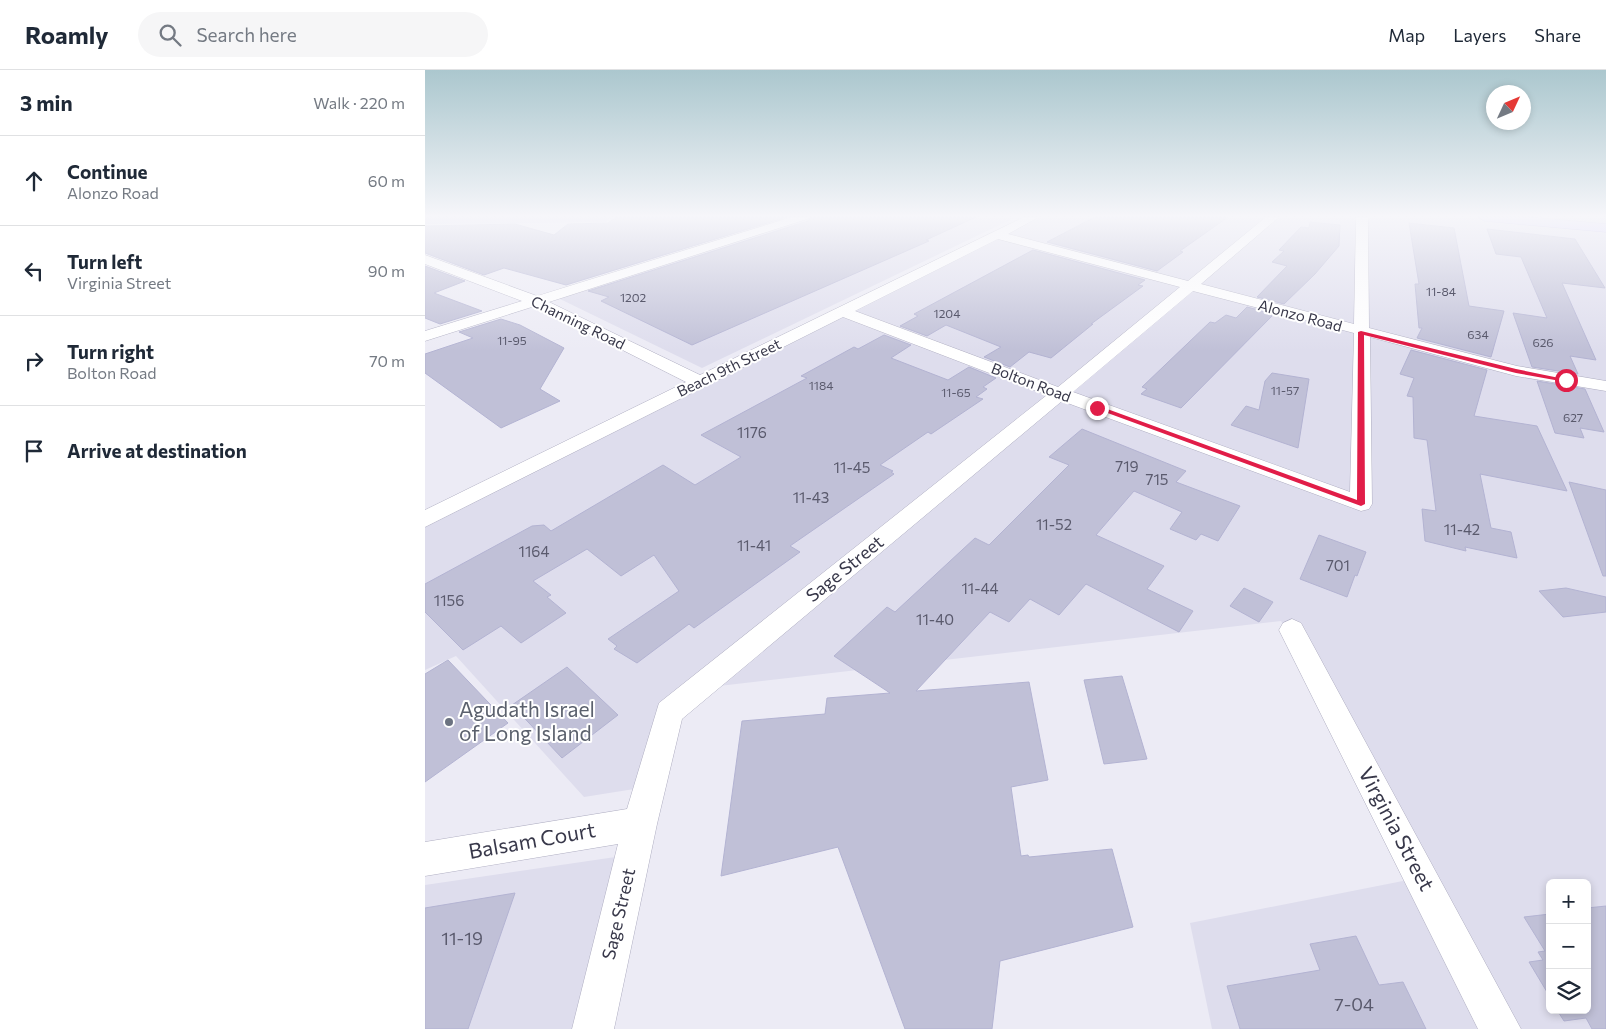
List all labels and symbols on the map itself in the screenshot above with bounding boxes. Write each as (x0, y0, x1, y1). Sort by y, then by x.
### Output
north arrow (1486, 85, 1531, 130)
house number: 11-84 (1426, 284, 1456, 298)
house number: 1202 (620, 290, 646, 304)
street label: Channing Road (528, 292, 628, 353)
street label: Alonzo Road (1256, 295, 1344, 335)
house number: 1204 (934, 306, 960, 320)
house number: 634 (1467, 327, 1489, 341)
house number: 11-95 (497, 333, 527, 347)
street label: Beach 9th Street (674, 334, 783, 400)
house number: 626 (1532, 335, 1554, 349)
street label: Bolton Road (989, 359, 1074, 406)
route start (1555, 369, 1578, 392)
house number: 1184 (809, 378, 833, 392)
house number: 11-57 (1271, 383, 1299, 397)
house number: 11-65 (941, 385, 971, 399)
route end (1086, 397, 1109, 420)
house number: 627 (1563, 410, 1583, 424)
house number: 1176 (737, 423, 767, 441)
house number: 719 (1115, 457, 1139, 475)
house number: 11-45 (834, 458, 870, 476)
house number: 715 (1146, 470, 1168, 488)
house number: 11-43 (793, 488, 829, 506)
house number: 11-52 (1036, 515, 1072, 533)
house number: 11-42 (1444, 520, 1480, 538)
street label: Sage Street (801, 530, 888, 606)
house number: 11-41 (737, 536, 771, 554)
house number: 1164 (519, 542, 549, 560)
house number: 701 (1326, 556, 1350, 574)
house number: 11-44 (961, 579, 999, 597)
house number: 1156 (434, 591, 464, 609)
house number: 11-40 (916, 610, 954, 628)
place label: Agudath Israel of Long Island (459, 696, 595, 745)
marker: Agudath Israel of Long Island (443, 716, 455, 728)
street label: Virginia Street (1354, 762, 1440, 895)
street label: Balsam Court (466, 816, 597, 863)
street label: Sage Street (597, 866, 639, 962)
house number: 11-19 (441, 927, 483, 949)
house number: 7-04 (1334, 993, 1374, 1015)

